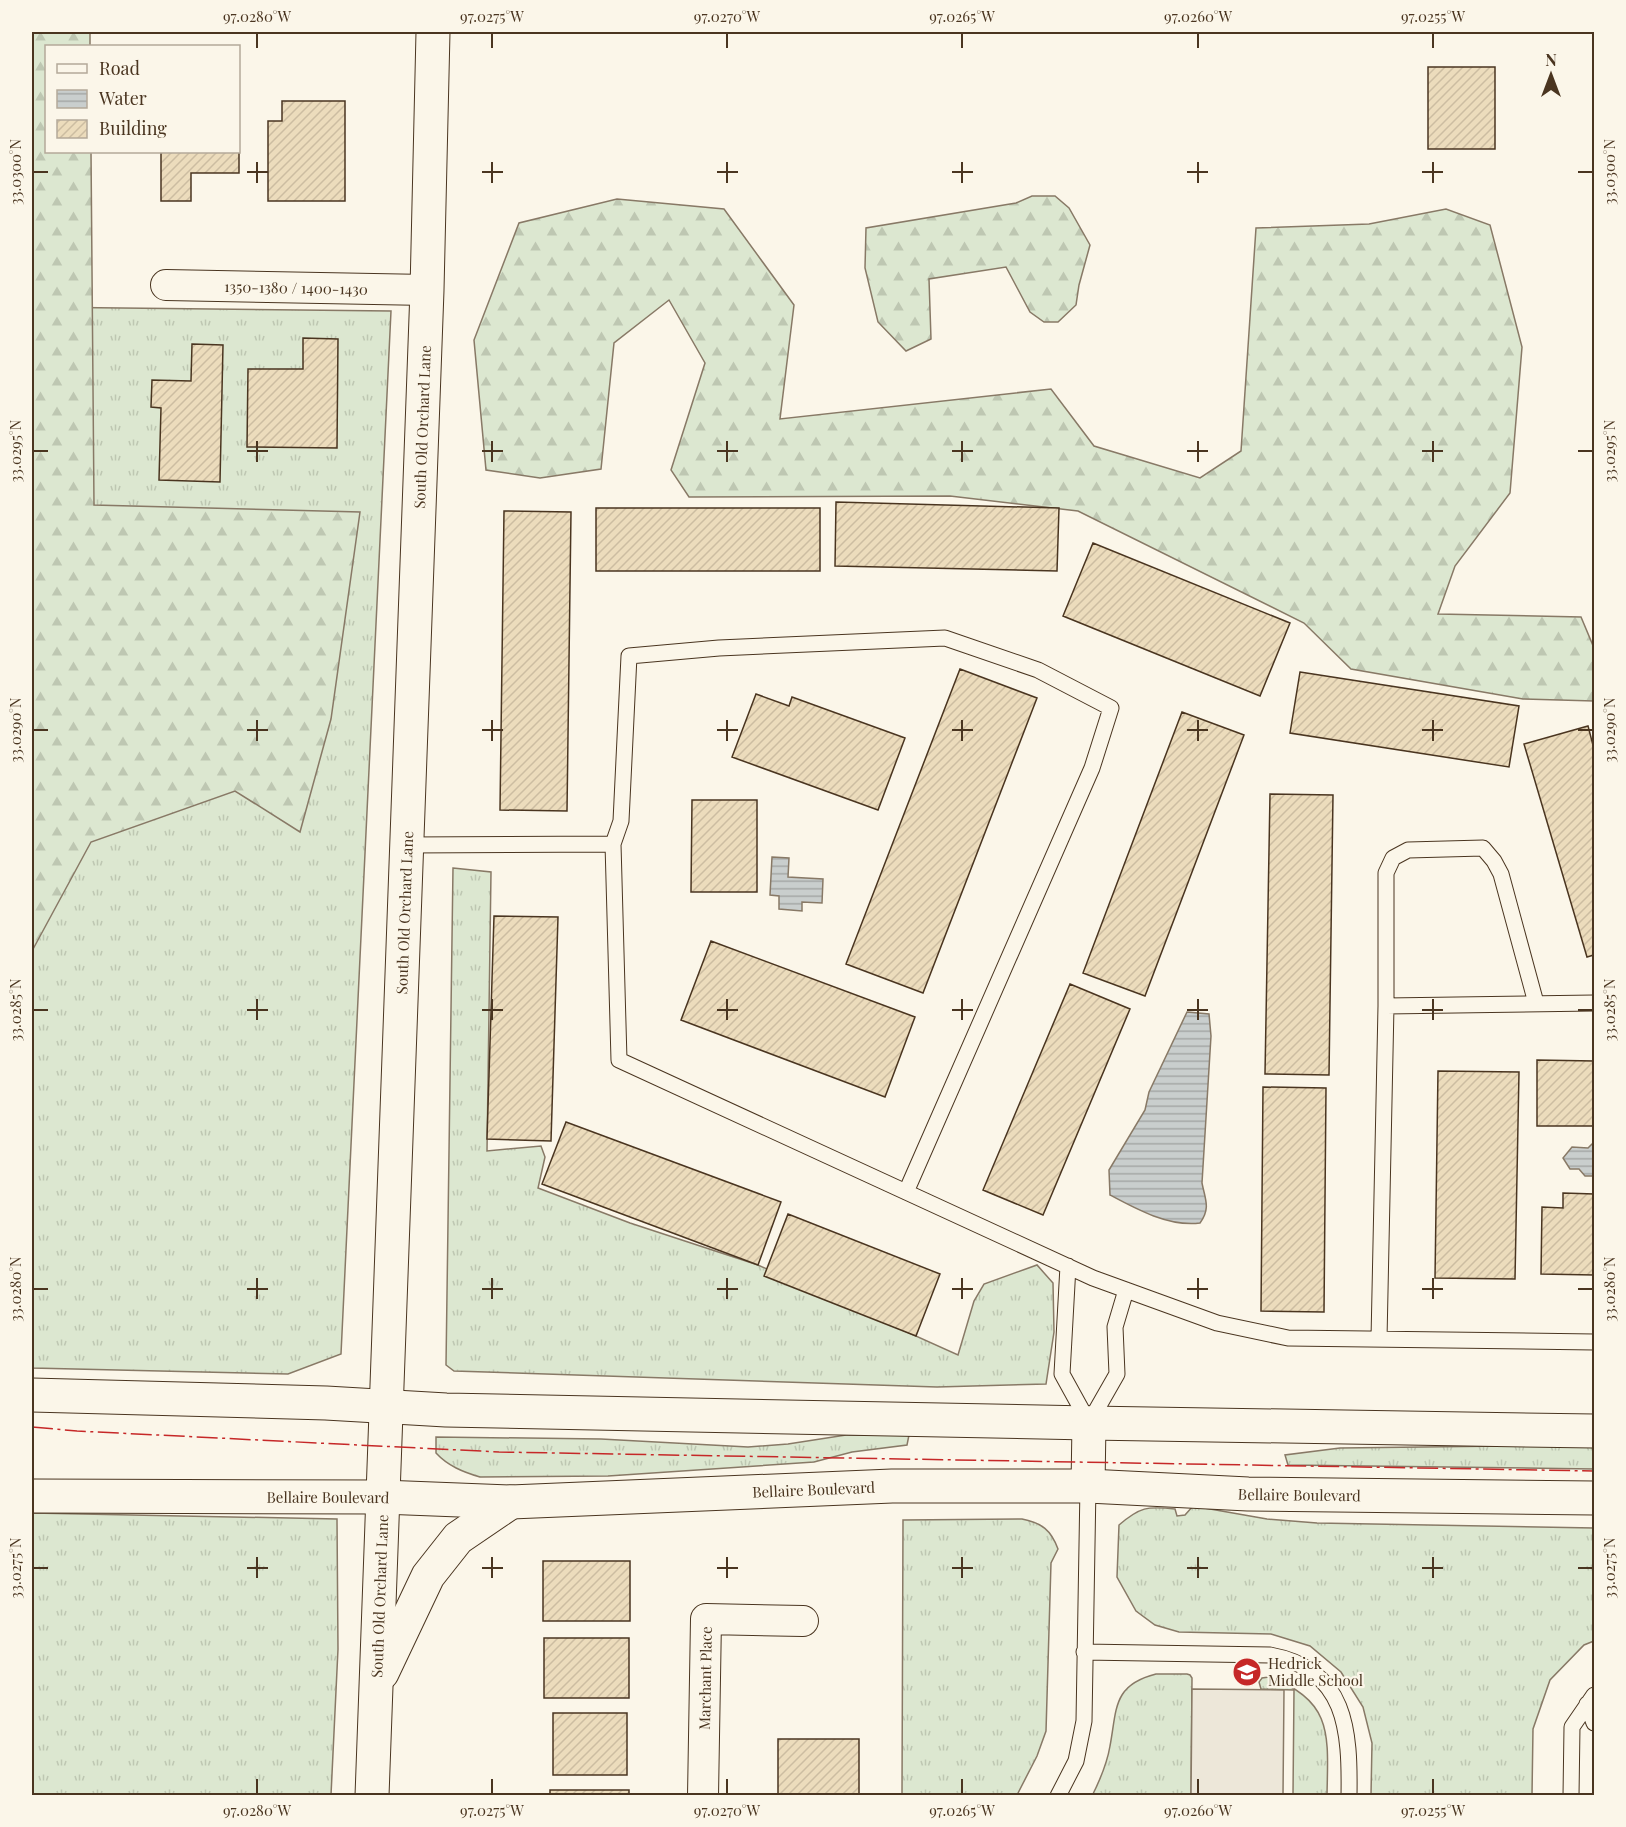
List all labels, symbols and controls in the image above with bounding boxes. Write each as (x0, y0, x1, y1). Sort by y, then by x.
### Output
text: 97.0280°W (223, 6, 291, 26)
text: 97.0275°W (460, 6, 524, 26)
text: 97.0270°W (694, 6, 761, 26)
text: 97.0265°W (929, 6, 995, 26)
text: 97.0260°W (1164, 6, 1232, 26)
text: 97.0255°W (1401, 6, 1465, 26)
legend (45, 45, 240, 153)
north arrow (1521, 45, 1581, 105)
text: N (1545, 49, 1557, 70)
text: Road (99, 56, 140, 80)
text: Water (98, 86, 147, 110)
text: Building (99, 116, 167, 140)
text: 33.0300°N (5, 138, 25, 205)
text: 33.0300°N (1599, 138, 1619, 205)
street label: 1350-1380 / 1400-1430 (224, 276, 368, 299)
street label: South Old Orchard Lane (409, 345, 435, 509)
text: 33.0295°N (5, 419, 25, 482)
text: 33.0295°N (1599, 419, 1619, 482)
text: 33.0290°N (5, 697, 25, 763)
text: 33.0290°N (1599, 697, 1619, 763)
street label: South Old Orchard Lane (391, 831, 417, 995)
text: 33.0285°N (5, 978, 25, 1041)
text: 33.0285°N (1599, 978, 1619, 1041)
text: 33.0280°N (5, 1256, 25, 1322)
text: 33.0280°N (1599, 1256, 1619, 1322)
street label: Bellaire Boulevard (752, 1477, 876, 1502)
street label: Bellaire Boulevard (1237, 1484, 1361, 1505)
street label: Bellaire Boulevard (266, 1487, 390, 1507)
street label: South Old Orchard Lane (366, 1514, 392, 1678)
text: 33.0275°N (5, 1537, 25, 1599)
text: 33.0275°N (1599, 1537, 1619, 1599)
street label: Marchant Place (694, 1626, 716, 1730)
place label: Hedrick Middle School (1268, 1653, 1363, 1690)
school or university icon: Hedrick Middle School (1231, 1656, 1263, 1688)
text: 97.0280°W (223, 1800, 291, 1820)
text: 97.0275°W (460, 1800, 524, 1820)
text: 97.0270°W (694, 1800, 761, 1820)
text: 97.0265°W (929, 1800, 995, 1820)
text: 97.0260°W (1164, 1800, 1232, 1820)
text: 97.0255°W (1401, 1800, 1465, 1820)

